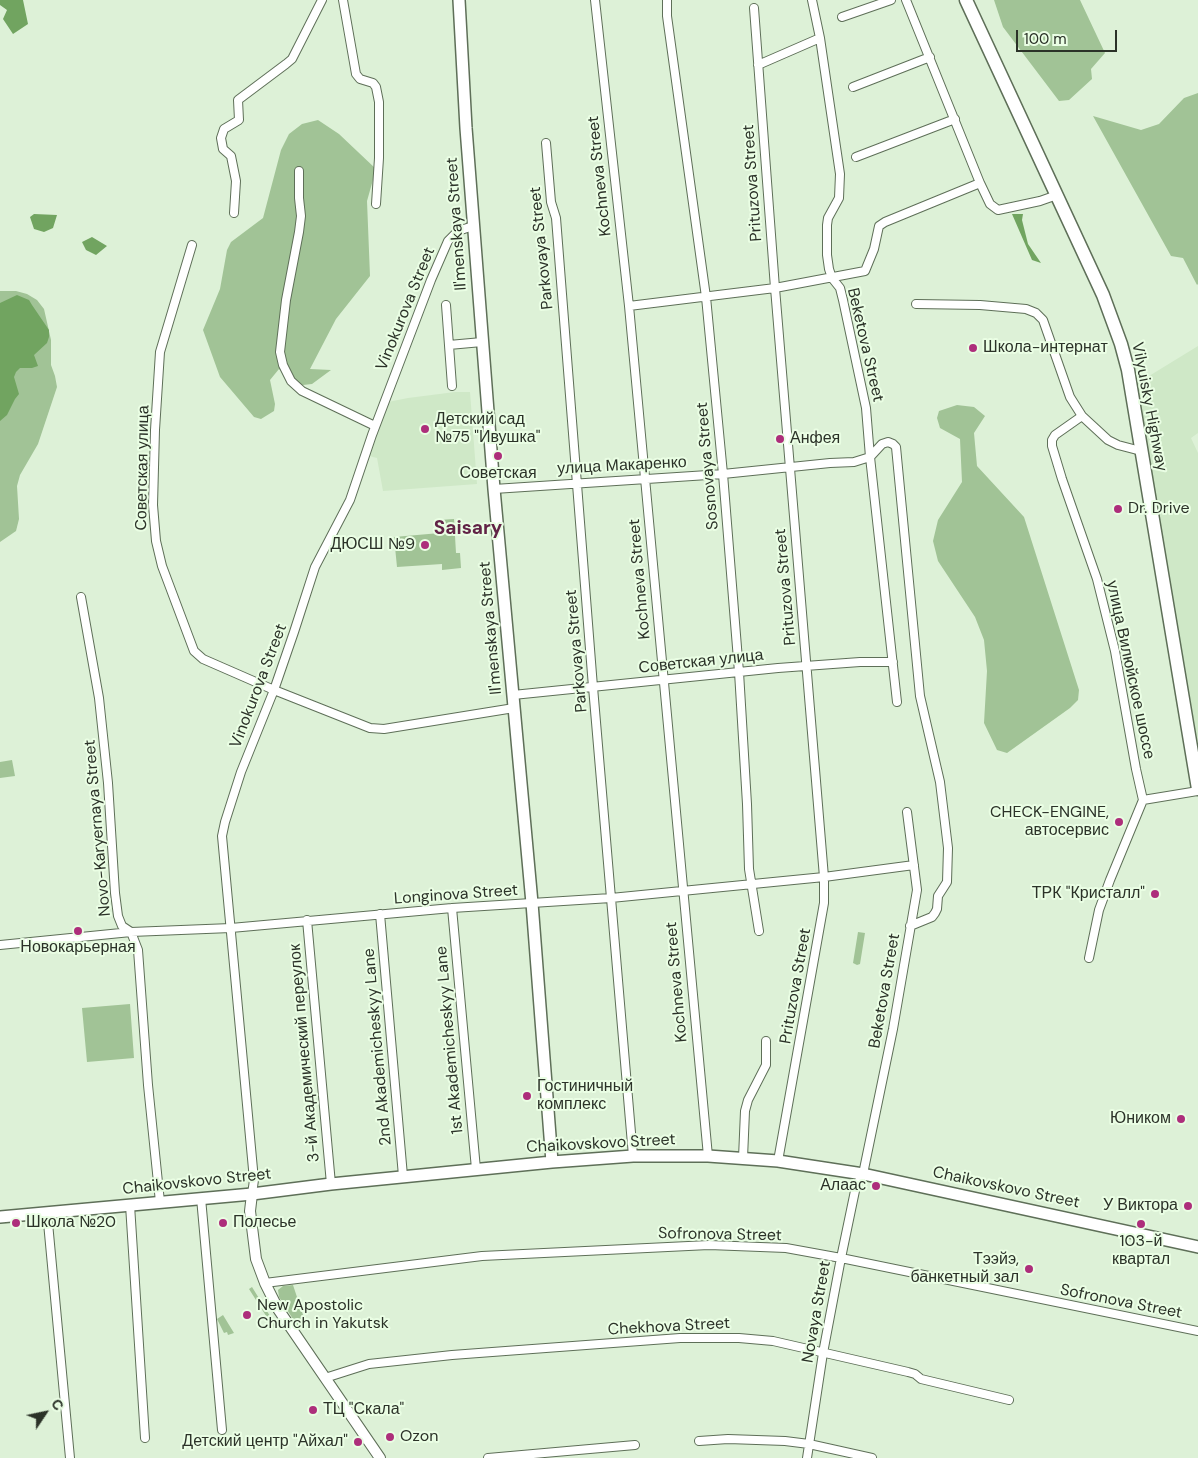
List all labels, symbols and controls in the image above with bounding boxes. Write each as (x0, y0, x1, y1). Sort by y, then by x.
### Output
scale bar (1018, 20, 1119, 52)
text: 100 m (1024, 29, 1067, 49)
street label: Kochneva Street (584, 115, 616, 237)
street label: Prituzova Street (739, 124, 767, 242)
street label: Il'menskaya Street (443, 157, 471, 291)
street label: Parkovaya Street (526, 186, 558, 310)
street label: Vinokurova Street (372, 244, 440, 374)
street label: Beketova Street (843, 286, 887, 404)
place label: Школа-интернат (983, 338, 1108, 358)
street label: Vilyuisky Highway (1127, 341, 1171, 473)
marker: Школа-интернат (967, 342, 979, 354)
street label: Sosnovaya Street (693, 401, 723, 531)
street label: Советская улица (132, 405, 154, 531)
place label: Детский сад №75 "Ивушка" (435, 410, 540, 448)
marker: Детский сад №75 "Ивушка" (419, 423, 431, 435)
place label: Анфея (790, 429, 840, 449)
marker: Анфея (774, 433, 786, 445)
marker: Советская (492, 450, 504, 462)
street label: улица Макаренко (557, 453, 687, 479)
place label: Советская (459, 464, 537, 484)
place label: Dr. Drive (1128, 499, 1190, 519)
marker: Dr. Drive (1112, 503, 1124, 515)
district label: Saisary (434, 518, 502, 540)
street label: Kochneva Street (625, 518, 655, 640)
street label: Prituzova Street (771, 528, 801, 646)
place label: ДЮСШ №9 (330, 535, 415, 555)
marker: ДЮСШ №9 (419, 539, 431, 551)
street label: Il'menskaya Street (476, 561, 506, 695)
street label: улица Вилюйское шоссе (1102, 579, 1158, 761)
street label: Parkovaya Street (562, 589, 592, 713)
street label: Vinokurova Street (226, 621, 292, 751)
street label: Советская улица (638, 646, 764, 678)
street label: Novo-Karyernaya Street (81, 739, 115, 917)
place label: CHECK-ENGINE, автосервис (990, 803, 1109, 841)
marker: CHECK-ENGINE, автосервис (1113, 816, 1125, 828)
street label: Longinova Street (393, 881, 519, 909)
place label: ТРК "Кристалл" (1032, 884, 1145, 904)
marker: ТРК "Кристалл" (1149, 888, 1161, 900)
street label: Kochneva Street (662, 921, 692, 1043)
marker: Новокарьерная (72, 925, 84, 937)
street label: Prituzova Street (776, 927, 816, 1045)
street label: Beketova Street (865, 932, 905, 1050)
place label: Новокарьерная (20, 938, 136, 958)
street label: 3-й Академический переулок (286, 943, 324, 1163)
street label: 1st Akademicheskyy Lane (432, 945, 468, 1135)
street label: 2nd Akademicheskyy Lane (360, 947, 396, 1147)
place label: Гостиничный комплекс (537, 1077, 633, 1115)
marker: Гостиничный комплекс (521, 1090, 533, 1102)
place label: Юником (1110, 1109, 1171, 1129)
marker: Юником (1175, 1113, 1187, 1125)
street label: Chaikovskovo Street (526, 1131, 676, 1157)
street label: Chaikovskovo Street (931, 1163, 1081, 1213)
street label: Chaikovskovo Street (122, 1165, 272, 1199)
place label: Алаас (820, 1176, 866, 1196)
marker: Алаас (870, 1180, 882, 1192)
place label: У Виктора (1103, 1196, 1178, 1216)
marker: У Виктора (1182, 1200, 1194, 1212)
place label: Школа №20 (26, 1213, 116, 1233)
place label: Полесье (233, 1213, 297, 1233)
marker: Школа №20 (10, 1217, 22, 1229)
marker: Полесье (217, 1217, 229, 1229)
marker: 103-й квартал (1135, 1218, 1147, 1230)
street label: Sofronova Street (658, 1224, 782, 1246)
place label: 103-й квартал (1112, 1232, 1170, 1270)
place label: Тээйэ, банкетный зал (910, 1250, 1019, 1288)
street label: Novaya Street (799, 1259, 835, 1365)
marker: Тээйэ, банкетный зал (1023, 1263, 1035, 1275)
street label: Sofronova Street (1058, 1281, 1184, 1323)
place label: New Apostolic Church in Yakutsk (257, 1296, 389, 1334)
marker: New Apostolic Church in Yakutsk (241, 1309, 253, 1321)
street label: Chekhova Street (607, 1314, 731, 1340)
north arrow (20, 1388, 70, 1438)
text: С (47, 1395, 68, 1414)
place label: ТЦ "Скала" (323, 1400, 404, 1420)
marker: ТЦ "Скала" (307, 1404, 319, 1416)
place label: Ozon (400, 1427, 438, 1447)
marker: Ozon (384, 1431, 396, 1443)
place label: Детский центр "Айхал" (182, 1432, 348, 1452)
marker: Детский центр "Айхал" (352, 1436, 364, 1448)

